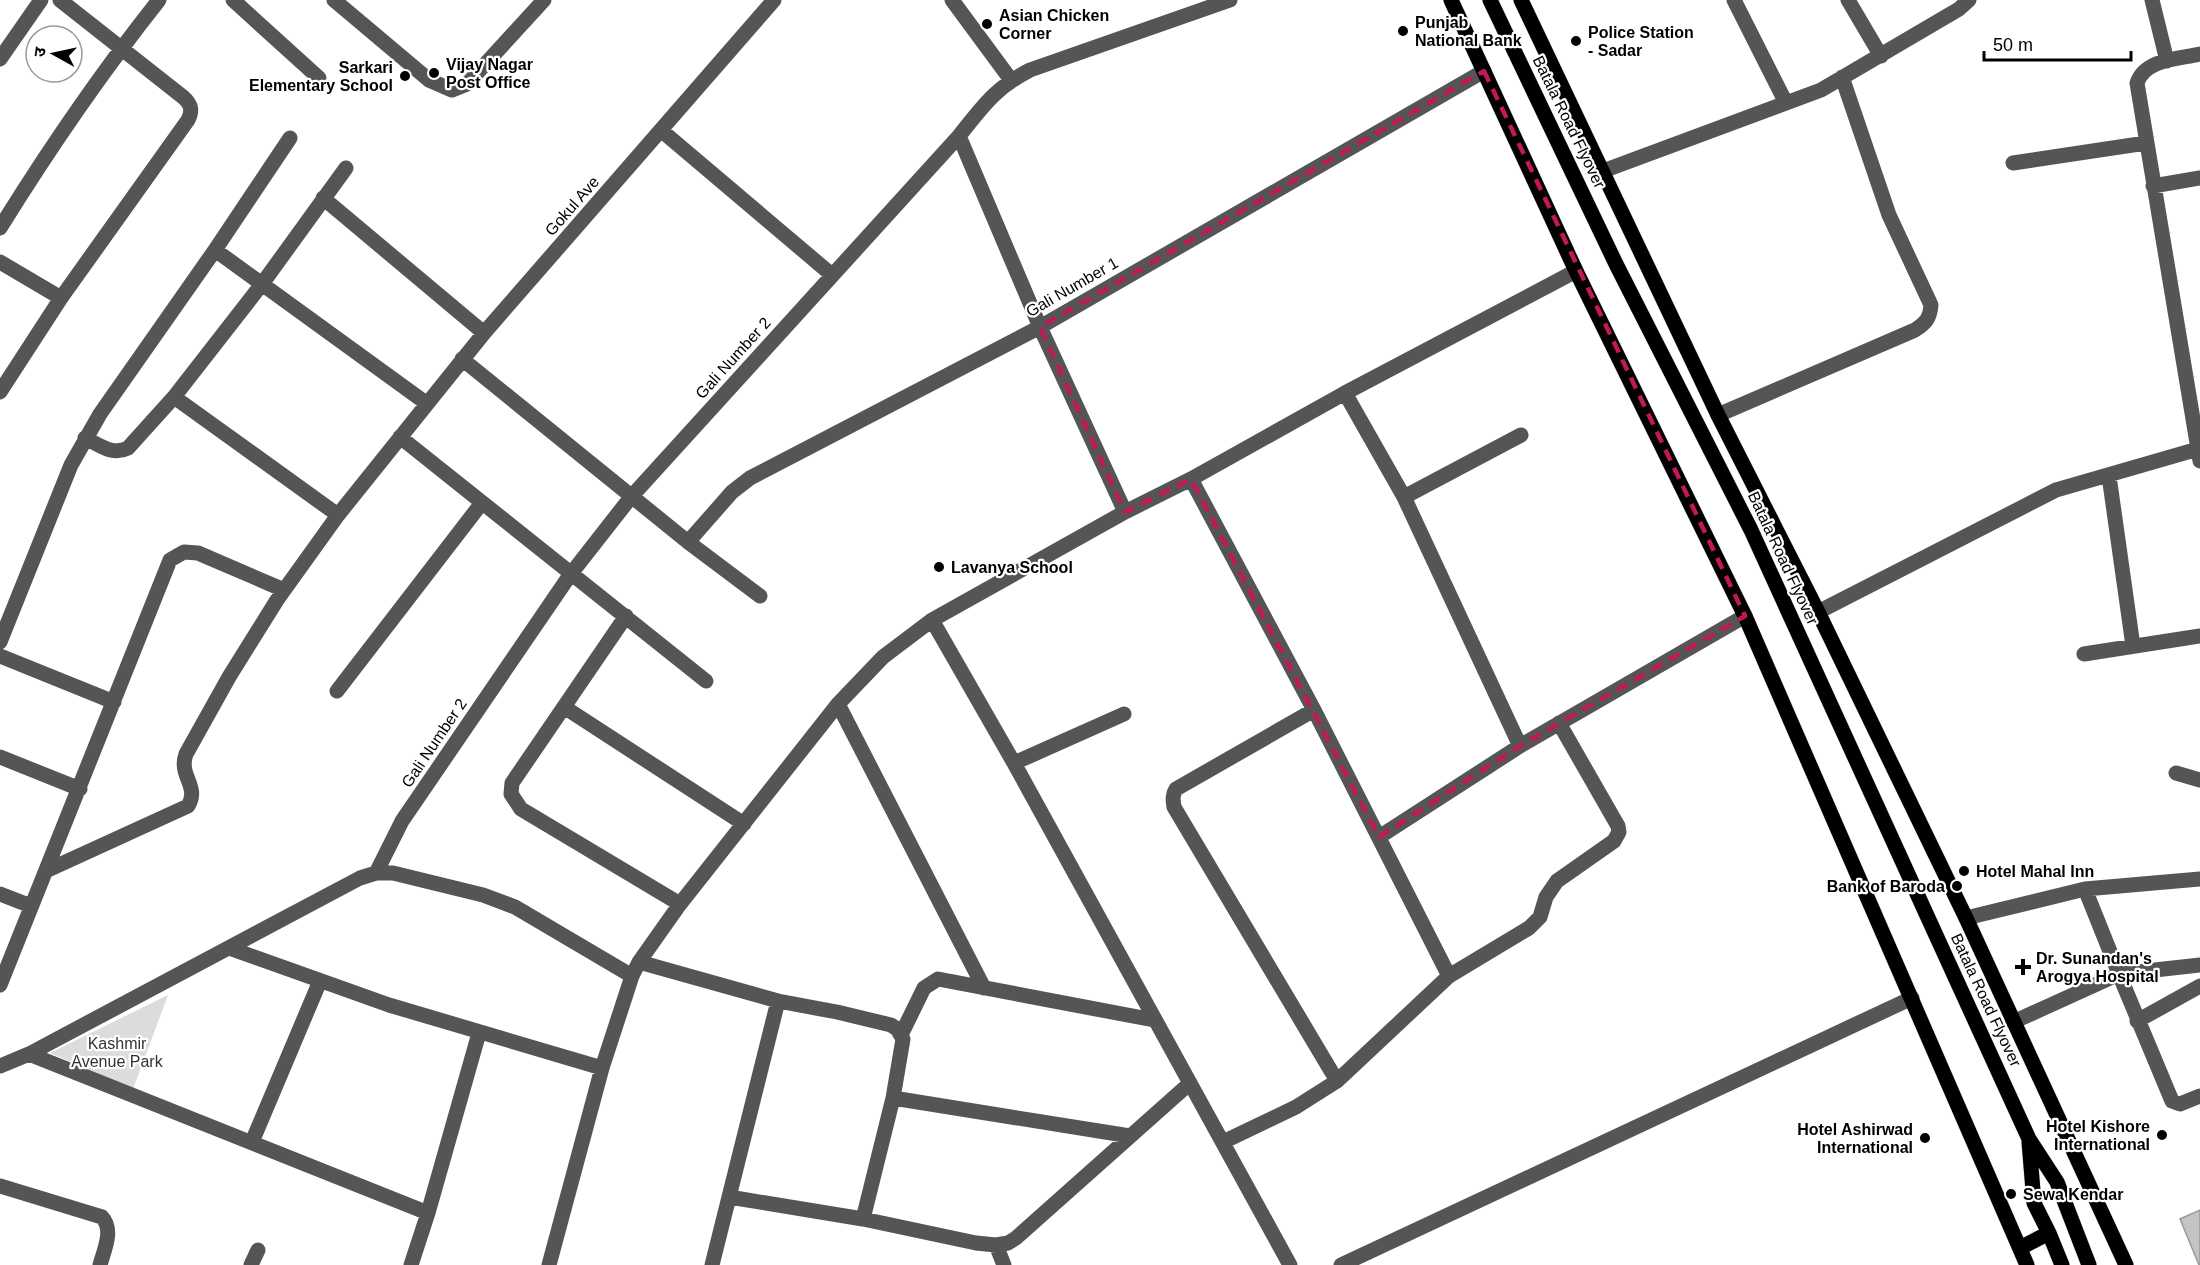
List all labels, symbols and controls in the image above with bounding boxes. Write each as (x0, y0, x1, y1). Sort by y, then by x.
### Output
place label: Asian Chicken Corner (999, 7, 1109, 42)
place label: Punjab National Bank (1415, 14, 1522, 49)
marker: Asian Chicken Corner (980, 17, 994, 31)
north arrow (24, 24, 84, 84)
marker: Punjab National Bank (1396, 24, 1410, 38)
place label: Police Station - Sadar (1588, 24, 1694, 59)
scale bar (1984, 24, 2131, 62)
marker: Police Station - Sadar (1569, 34, 1583, 48)
text: 50 m (1993, 35, 2033, 55)
text: उ (31, 46, 49, 58)
street label: Batala Road Flyover (1530, 53, 1609, 191)
place label: Vijay Nagar Post Office (446, 56, 533, 91)
place label: Sarkari Elementary School (249, 59, 393, 94)
marker: Vijay Nagar Post Office (427, 66, 441, 80)
marker: Sarkari Elementary School (398, 69, 412, 83)
street label: Gokul Ave (542, 173, 602, 239)
street label: Gali Number 1 (1023, 254, 1121, 320)
street label: Gali Number 2 (692, 314, 774, 402)
street label: Batala Road Flyover (1745, 489, 1822, 628)
place label: Lavanya School (951, 559, 1073, 576)
marker: Lavanya School (932, 560, 946, 574)
street label: Gali Number 2 (398, 695, 470, 791)
place label: Hotel Mahal Inn (1976, 863, 2094, 880)
marker: Hotel Mahal Inn (1957, 864, 1971, 878)
place label: Bank of Baroda (1827, 878, 1945, 895)
marker: Bank of Baroda (1950, 879, 1964, 893)
street label: Batala Road Flyover (1948, 931, 2025, 1070)
place label: Dr. Sunandan's Arogya Hospital (2036, 950, 2159, 985)
marker: Dr. Sunandan's Arogya Hospital (2014, 958, 2032, 976)
park label: Kashmir Avenue Park (71, 1035, 164, 1070)
place label: Hotel Kishore International (2046, 1118, 2150, 1153)
place label: Hotel Ashirwad International (1797, 1121, 1913, 1156)
marker: Hotel Kishore International (2155, 1128, 2169, 1142)
marker: Hotel Ashirwad International (1918, 1131, 1932, 1145)
place label: Sewa Kendar (2023, 1186, 2123, 1203)
marker: Sewa Kendar (2004, 1187, 2018, 1201)

